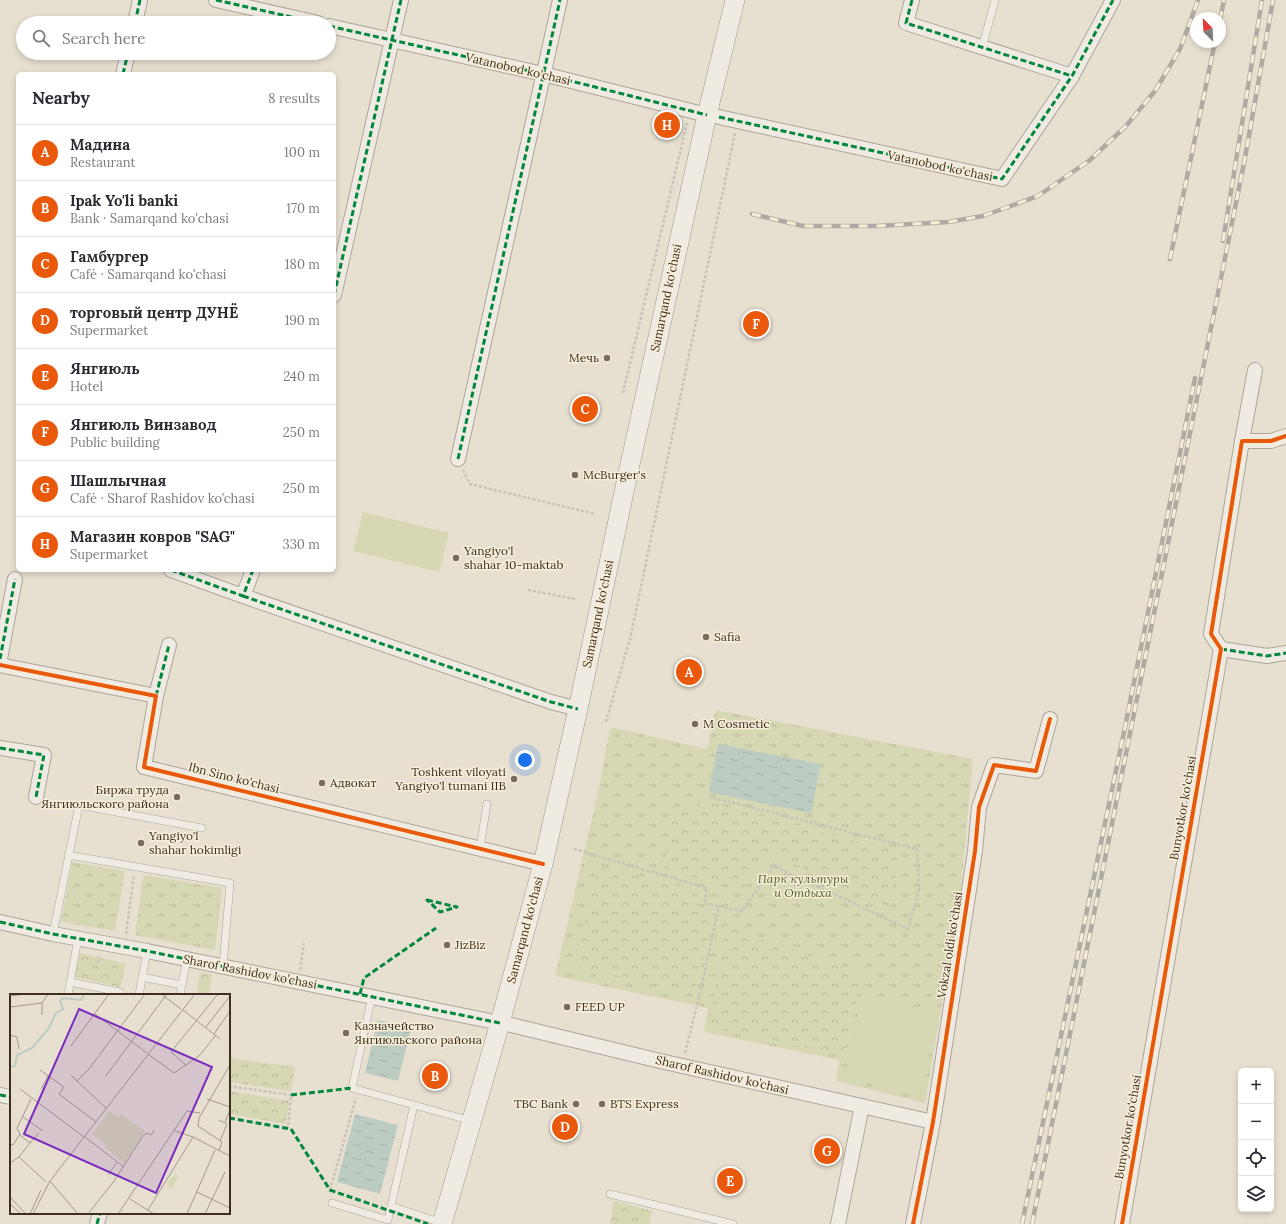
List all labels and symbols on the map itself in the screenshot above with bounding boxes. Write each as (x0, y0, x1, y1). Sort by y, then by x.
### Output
north arrow (1190, 12, 1226, 48)
street label: Vatanobod ko'chasi (463, 49, 572, 88)
pin: H (654, 110, 680, 140)
street label: Vatanobod ko'chasi (885, 147, 994, 184)
street label: Samarqand ko'chasi (647, 243, 684, 353)
pin: F (743, 309, 769, 339)
place label: Мечь (569, 350, 599, 365)
marker: Мечь (602, 353, 612, 363)
pin: C (572, 394, 598, 424)
place label: McBurger's (583, 467, 647, 482)
marker: McBurger's (570, 470, 580, 480)
place label: Yangiyo'l shahar 10-maktab (463, 543, 564, 572)
marker: Yangiyo'l shahar 10-maktab (451, 553, 461, 563)
street label: Samarqand ko'chasi (579, 559, 616, 669)
place label: Safia (714, 629, 741, 644)
marker: Safia (701, 632, 711, 642)
pin: A (676, 657, 702, 687)
place label: M Cosmetic (703, 716, 770, 731)
marker: M Cosmetic (690, 719, 700, 729)
your location (515, 750, 535, 770)
street label: Bunyotkor ko'chasi (1166, 755, 1199, 861)
street label: Ibn Sino ko'chasi (187, 759, 281, 796)
place label: Toshkent viloyati Yangiyo'l tumani IIB (394, 764, 506, 793)
marker: Toshkent viloyati Yangiyo'l tumani IIB (509, 774, 519, 784)
place label: Адвокат (329, 775, 377, 790)
marker: Адвокат (317, 778, 327, 788)
place label: Биржа труда Янгиюльского района (41, 782, 169, 811)
marker: Биржа труда Янгиюльского района (172, 792, 182, 802)
place label: Yangiyo'l shahar hokimligi (148, 828, 241, 857)
marker: Yangiyo'l shahar hokimligi (136, 838, 146, 848)
park label: Парк культуры и Отдыха (758, 871, 849, 900)
street label: Samarqand ko'chasi (503, 875, 546, 985)
street label: Vokzal oldi ko'chasi (934, 891, 965, 1000)
place label: JizBiz (454, 937, 486, 952)
marker: JizBiz (442, 940, 452, 950)
street label: Sharof Rashidov ko’chasi (182, 951, 318, 992)
inset map (10, 994, 230, 1214)
place label: FEED UP (575, 999, 625, 1014)
marker: FEED UP (562, 1002, 572, 1012)
place label: Казначейство Янгиюльского района (354, 1018, 482, 1047)
marker: Казначейство Янгиюльского района (341, 1028, 351, 1038)
street label: Sharof Rashidov ko’chasi (654, 1052, 790, 1097)
pin: B (422, 1061, 448, 1091)
street label: Bunyotkor ko'chasi (1111, 1074, 1144, 1180)
place label: TBC Bank (514, 1096, 569, 1111)
place label: BTS Express (610, 1096, 679, 1111)
marker: TBC Bank (571, 1099, 581, 1109)
marker: BTS Express (597, 1099, 607, 1109)
pin: D (552, 1112, 578, 1142)
pin: G (814, 1136, 840, 1166)
pin: E (717, 1166, 743, 1196)

